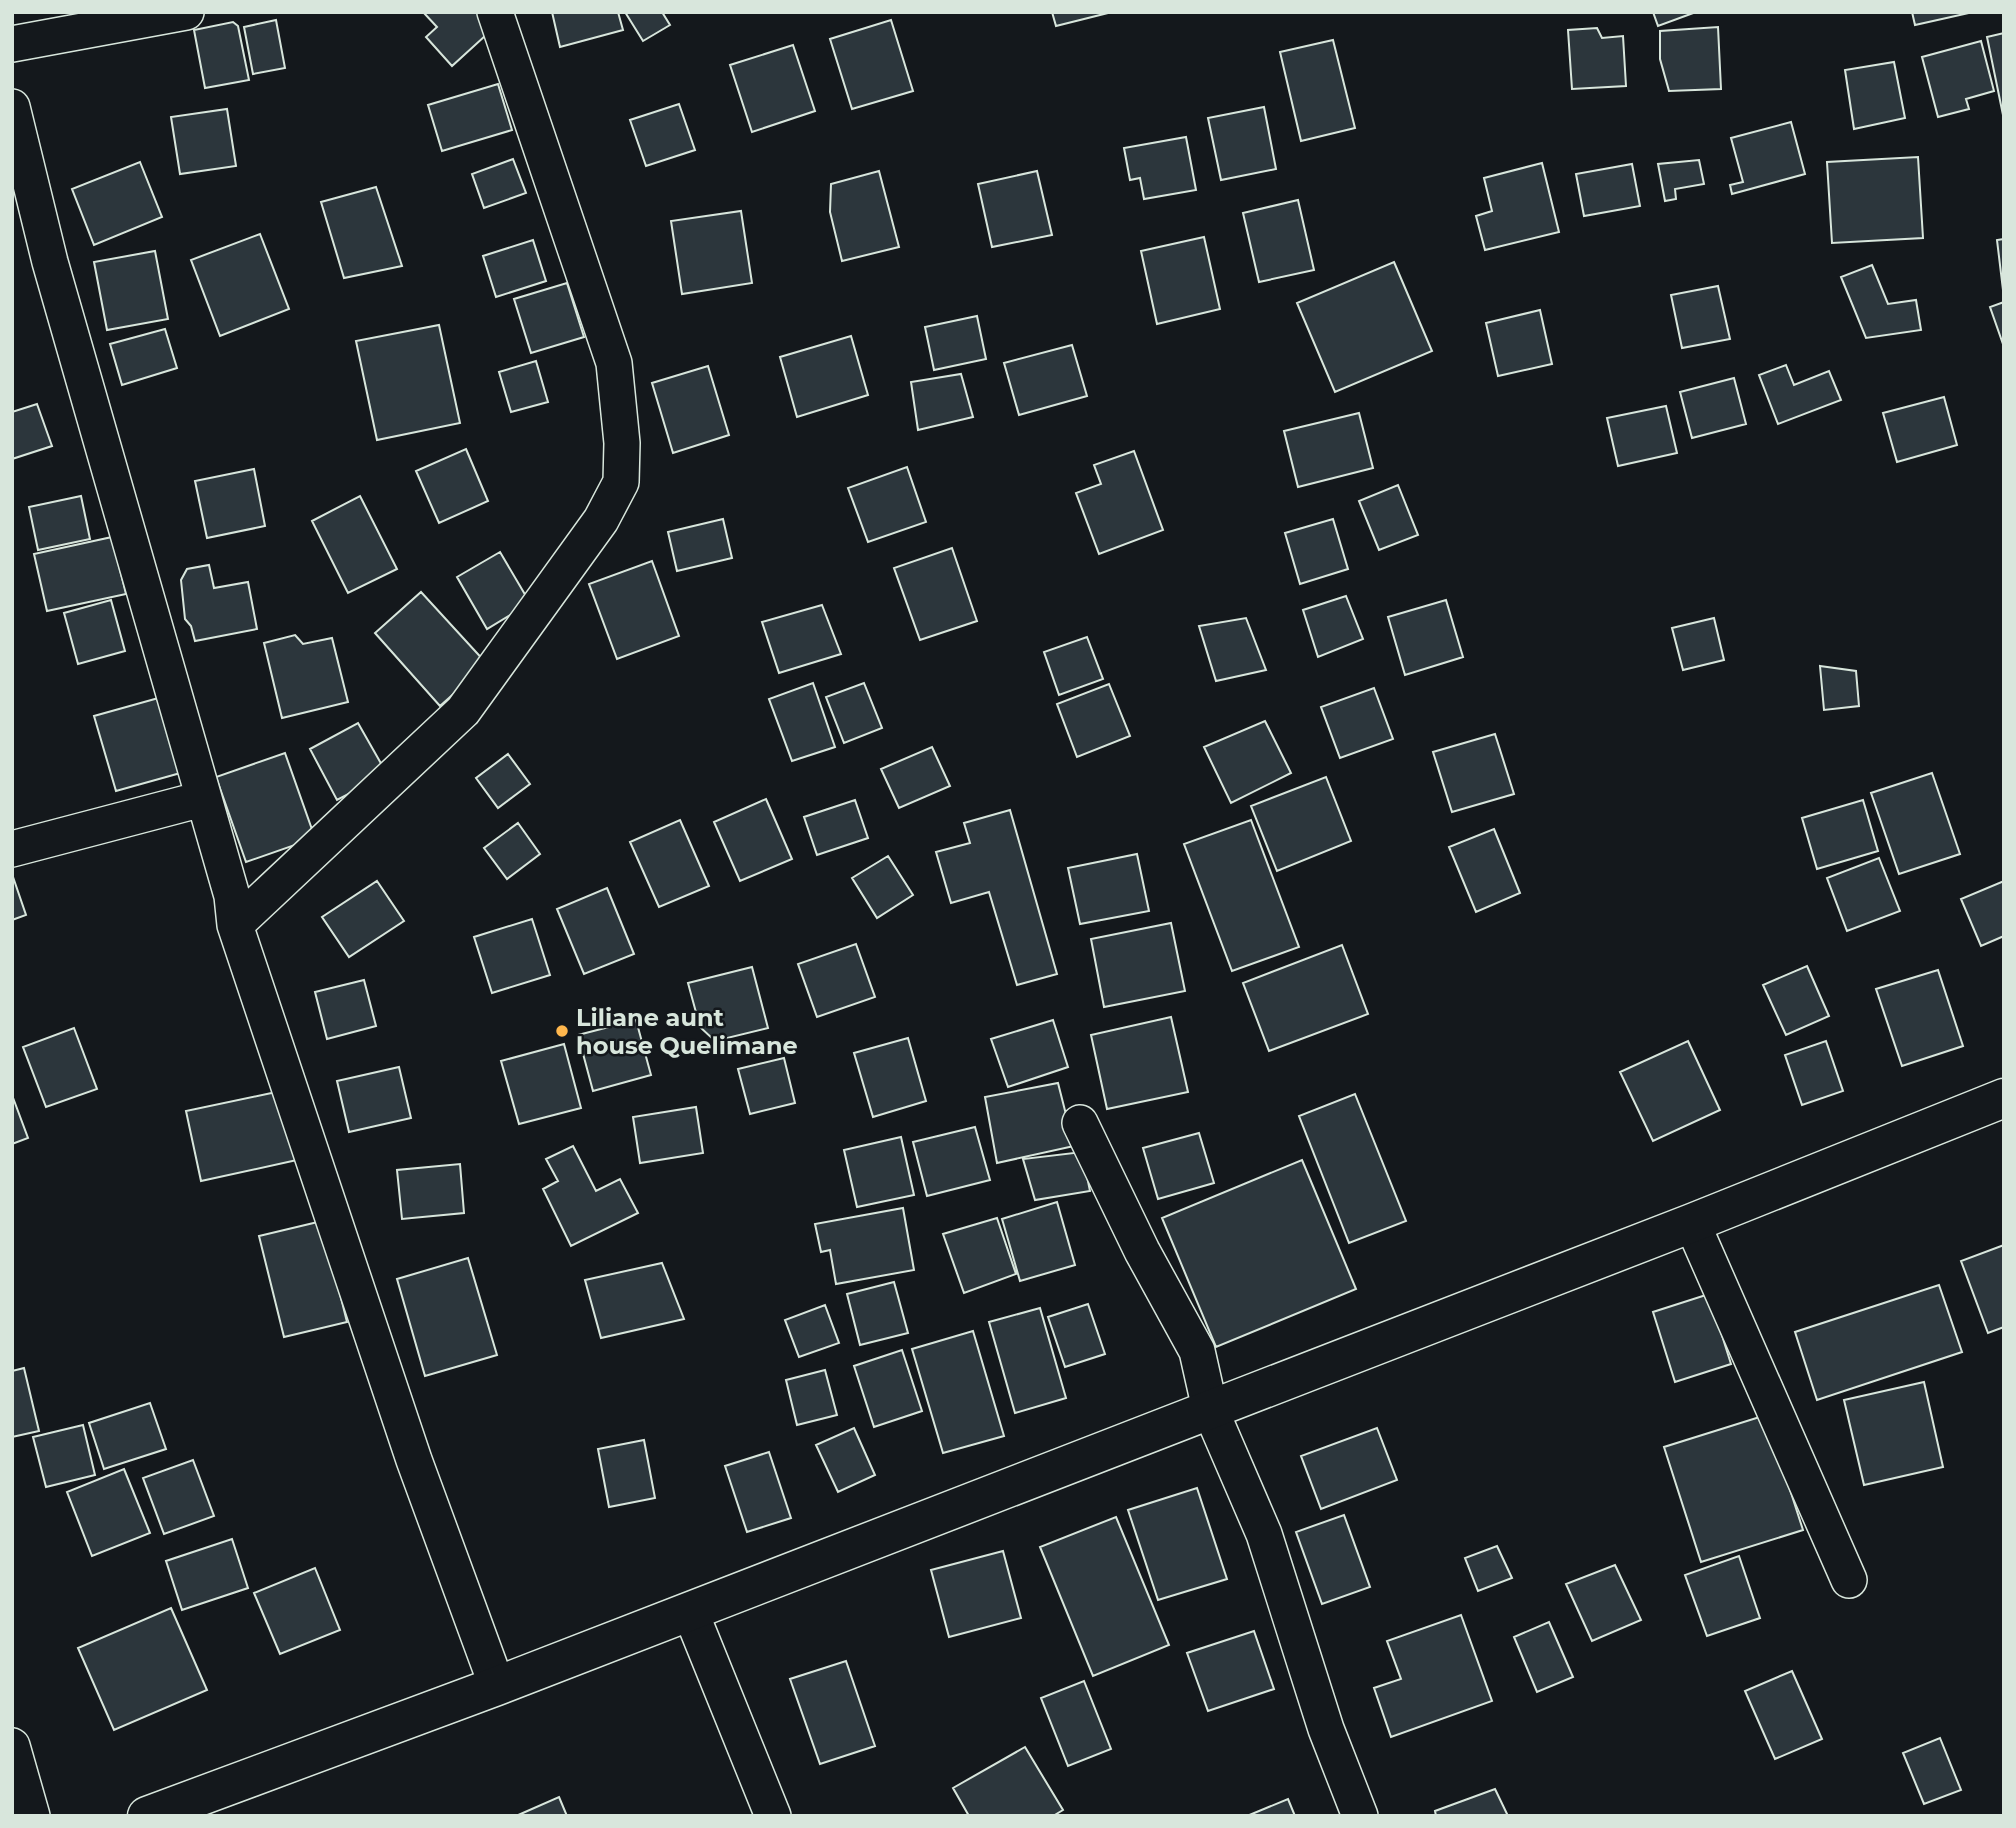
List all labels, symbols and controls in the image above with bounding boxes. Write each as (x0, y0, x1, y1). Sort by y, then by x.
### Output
place label: Liliane aunt house Quelimane (576, 1003, 798, 1060)
marker: Liliane aunt house Quelimane (554, 1023, 570, 1039)

